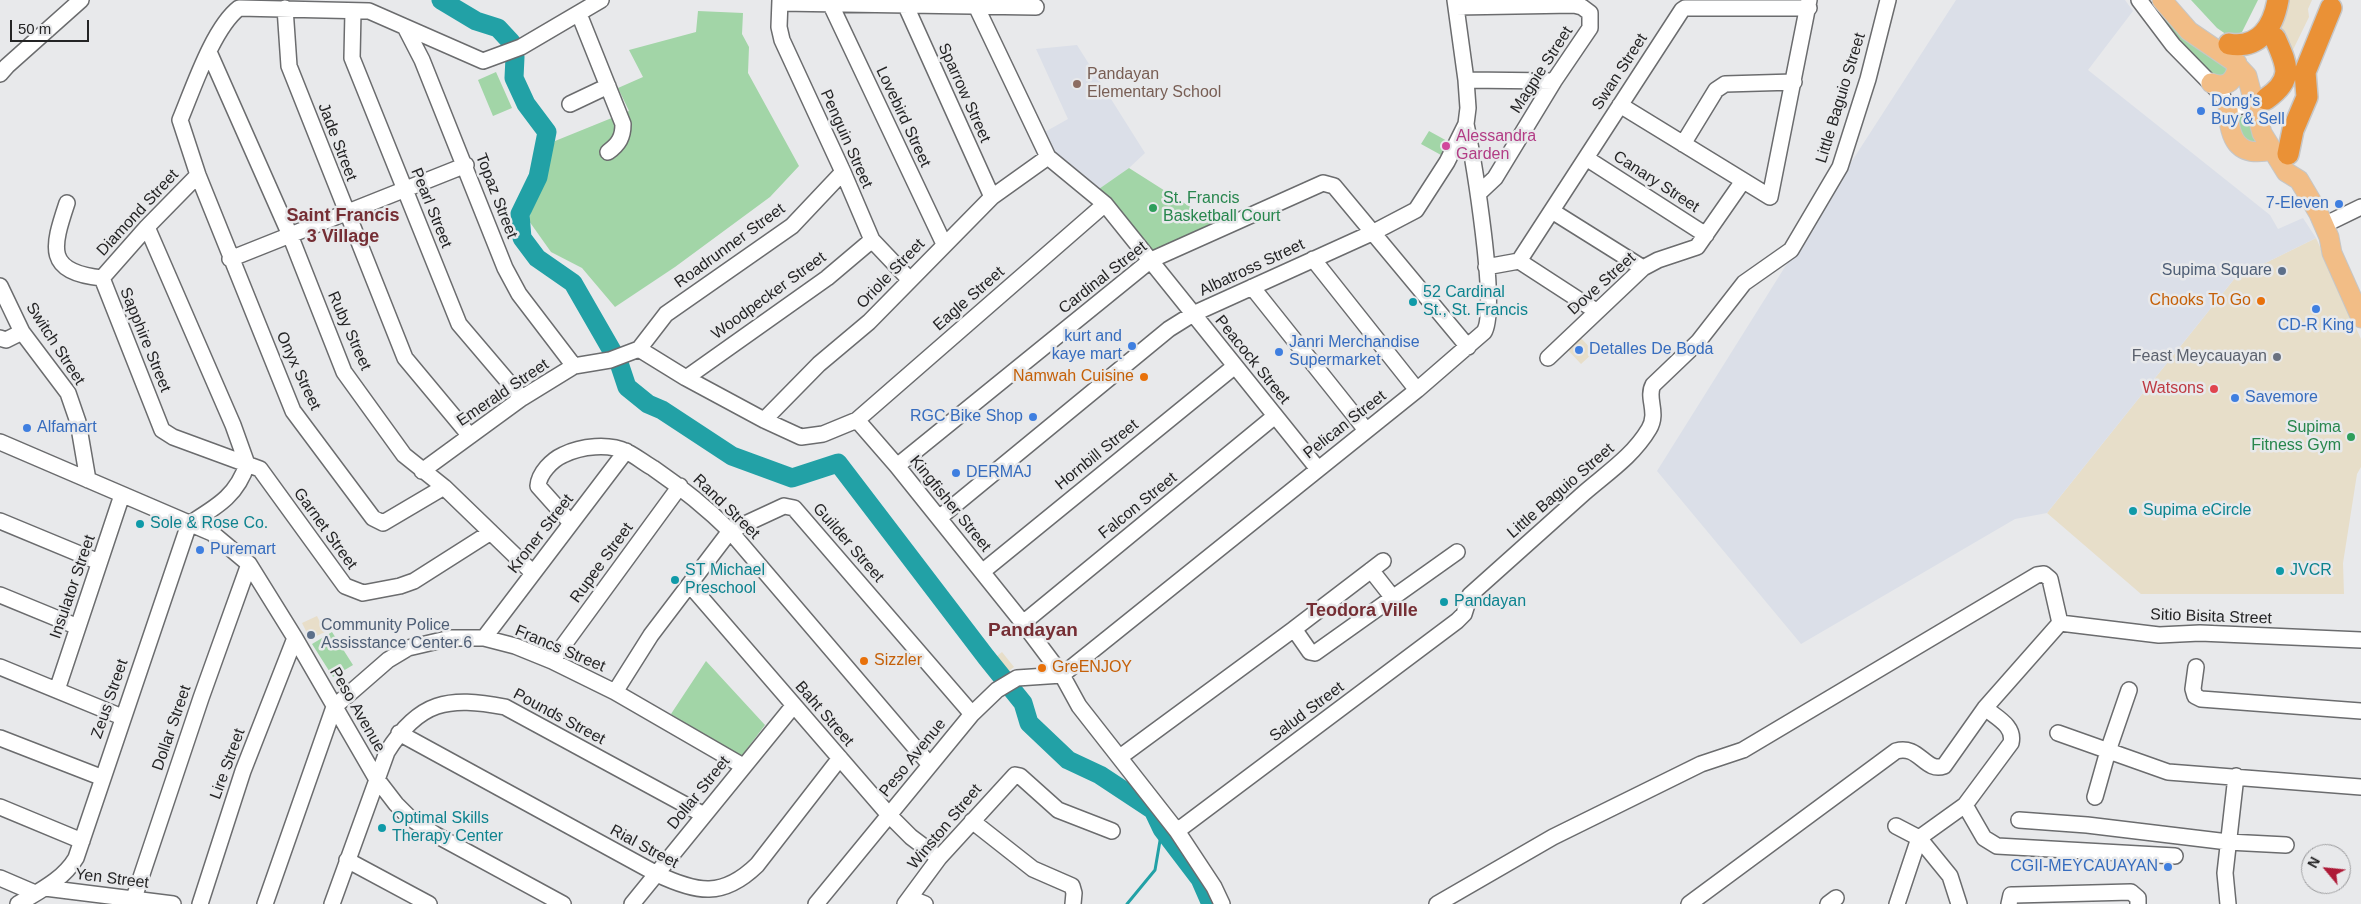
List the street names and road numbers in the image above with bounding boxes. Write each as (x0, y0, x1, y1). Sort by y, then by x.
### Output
street label: Magpie Street (1507, 23, 1577, 117)
street label: Swan Street (1588, 30, 1652, 114)
street label: Little Baguio Street (1812, 31, 1870, 165)
street label: Sparrow Street (934, 40, 994, 146)
street label: Lovebird Street (871, 64, 935, 170)
street label: Penguin Street (816, 87, 876, 191)
street label: Jade Street (313, 100, 361, 184)
street label: Canary Street (1609, 147, 1703, 217)
street label: Topaz Street (471, 151, 521, 241)
street label: Pearl Street (406, 165, 456, 251)
street label: Diamond Street (93, 166, 183, 260)
street label: Roadrunner Street (671, 200, 789, 292)
street label: Oriole Street (853, 235, 929, 313)
street label: Albatross Street (1196, 235, 1308, 301)
street label: Cardinal Street (1055, 238, 1151, 318)
street label: Woodpecker Street (708, 248, 830, 344)
street label: Dove Street (1564, 249, 1640, 319)
street label: Eagle Street (929, 263, 1009, 335)
street label: Sapphire Street (115, 285, 175, 395)
street label: Ruby Street (323, 289, 375, 373)
street label: Switch Street (21, 299, 89, 389)
street label: Peacock Street (1210, 312, 1294, 408)
street label: Onyx Street (271, 329, 325, 413)
street label: Emerald Street (453, 355, 553, 431)
street label: Pelican Street (1300, 387, 1390, 463)
street label: Hornbill Street (1052, 416, 1142, 494)
street label: Little Baguio Street (1504, 439, 1618, 543)
street label: Kingfisher Street (905, 452, 995, 556)
street label: Falcon Street (1095, 469, 1181, 543)
street label: Rand Street (689, 470, 763, 544)
street label: Garnet Street (289, 485, 361, 573)
street label: Kroner Street (504, 491, 578, 577)
street label: Guilder Street (808, 499, 888, 587)
street label: Rupee Street (567, 519, 637, 607)
street label: Insulator Street (46, 533, 100, 641)
street label: Sitio Bisita Street (2150, 605, 2272, 629)
street label: Francs Street (512, 621, 608, 677)
street label: Zeus Street (87, 657, 133, 741)
street label: Peso Avenue (325, 664, 389, 756)
street label: Baht Street (790, 677, 858, 751)
street label: Salud Street (1266, 678, 1348, 746)
street label: Dollar Street (148, 683, 196, 773)
street label: Pounds Street (510, 685, 608, 749)
street label: Peso Avenue (876, 715, 950, 801)
street label: Lire Street (206, 726, 250, 802)
street label: Dollar Street (664, 752, 734, 834)
street label: Winston Street (904, 781, 986, 873)
street label: Rial Street (607, 821, 681, 873)
street label: Yen Street (74, 865, 150, 893)

